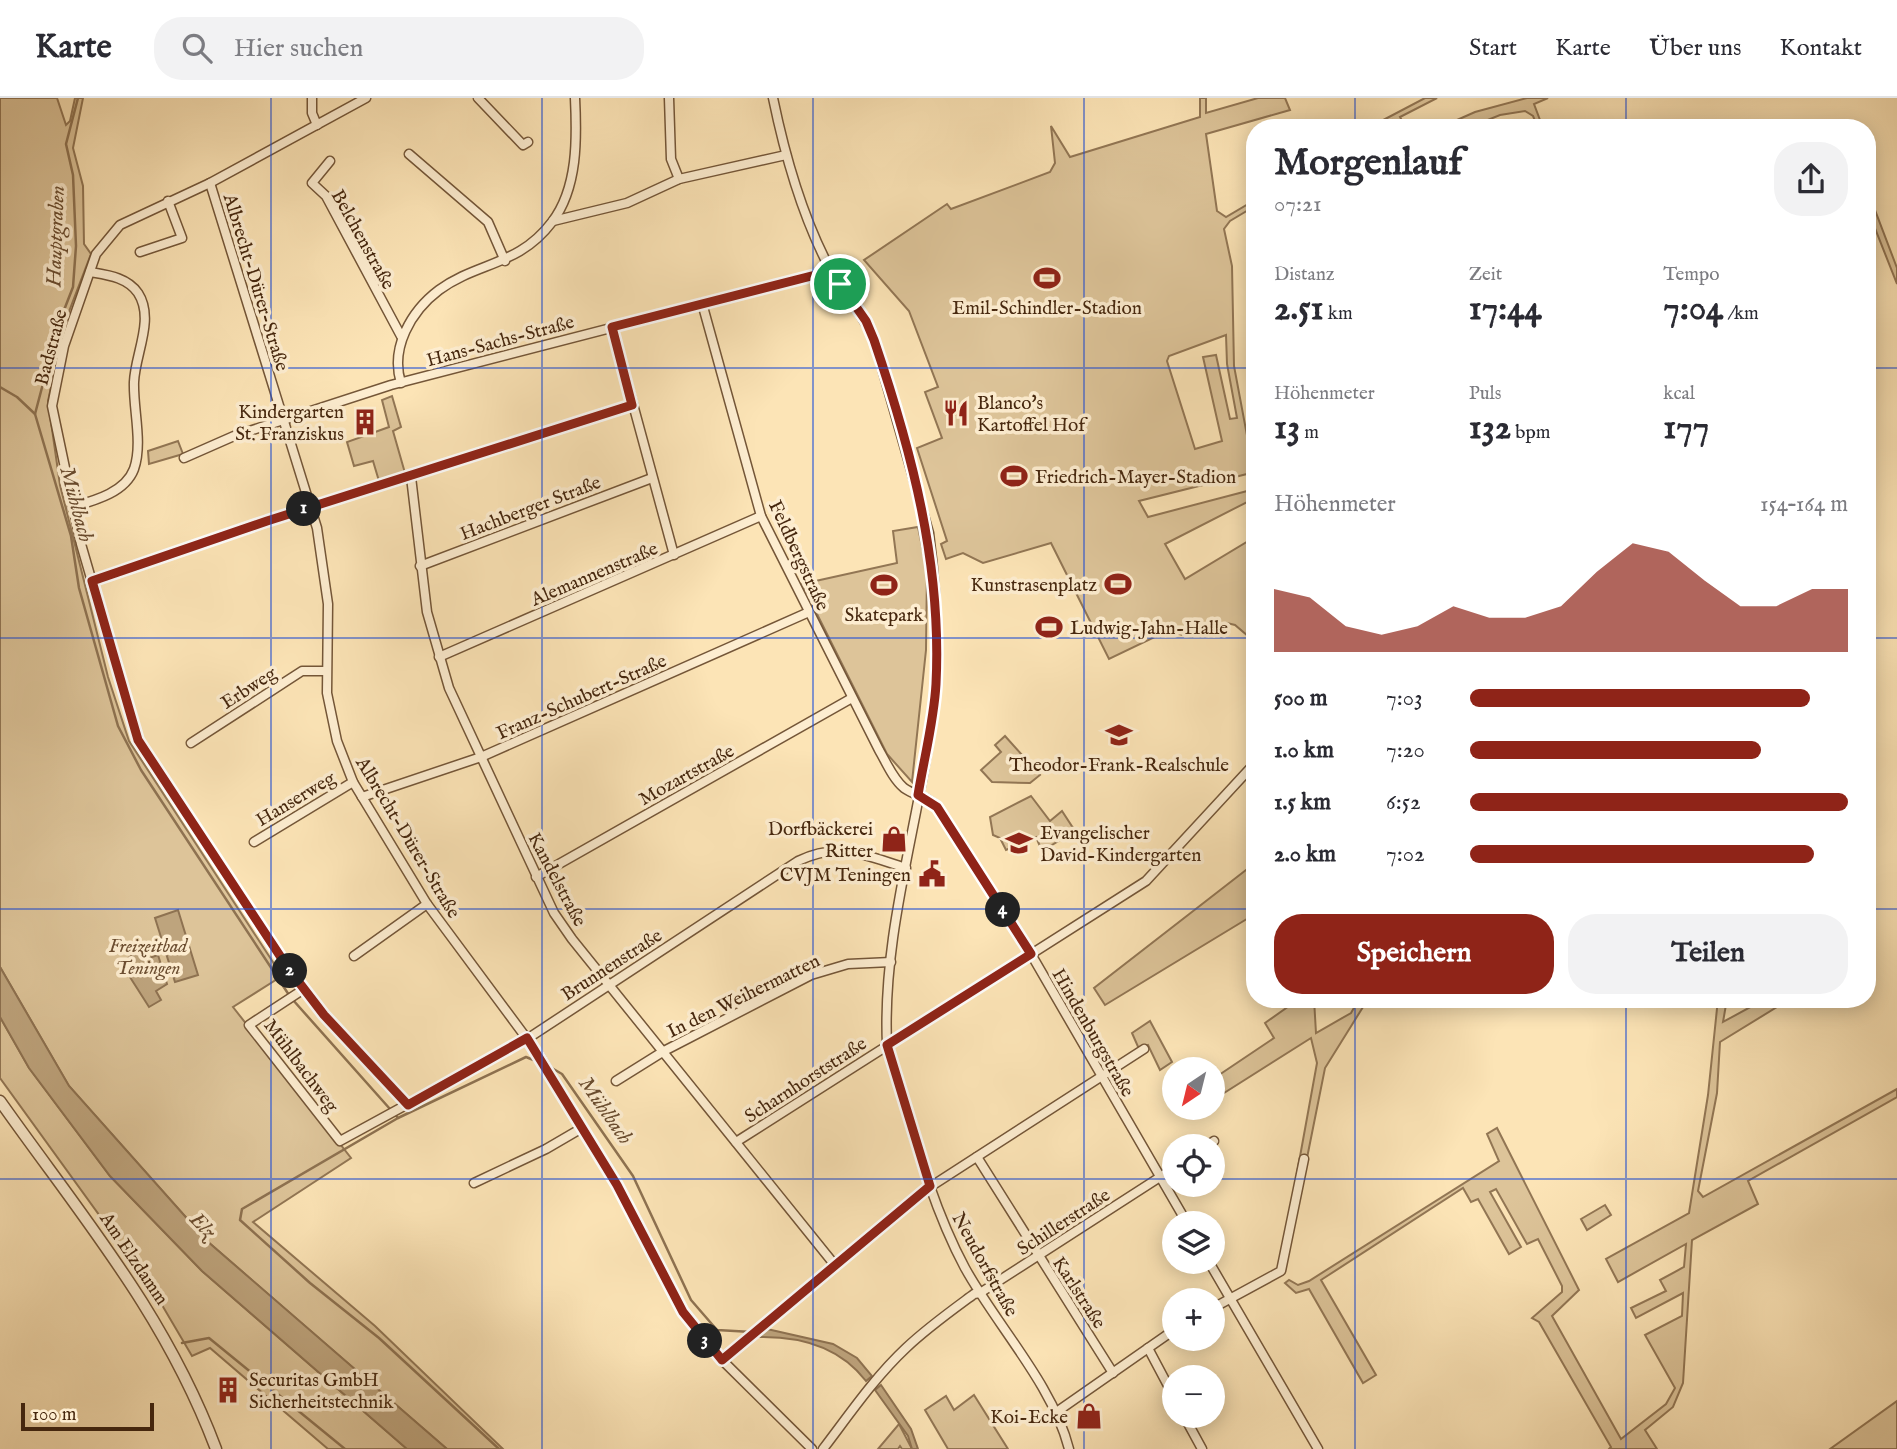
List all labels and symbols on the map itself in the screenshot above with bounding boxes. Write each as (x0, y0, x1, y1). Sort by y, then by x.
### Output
water label: Hauptgraben (41, 185, 72, 288)
street label: Belchenstraße (325, 186, 400, 294)
street label: Albrecht-Dürer-Straße (216, 190, 294, 374)
pin (810, 254, 870, 314)
sports icon: Emil-Schindler-Stadion (1032, 263, 1062, 293)
place label: Emil-Schindler-Stadion (952, 297, 1142, 321)
street label: Badstraße (30, 307, 74, 388)
street label: Hans-Sachs-Straße (424, 311, 577, 373)
place label: Blanco's Kartoffel Hof (977, 392, 1088, 438)
restaurant icon: Blanco's Kartoffel Hof (941, 398, 971, 428)
place label: Kindergarten St. Franziskus (235, 401, 344, 447)
building icon: Kindergarten St. Franziskus (350, 407, 380, 437)
sports icon: Friedrich-Mayer-Stadion (999, 461, 1029, 491)
water label: Mühlbach (53, 464, 99, 545)
place label: Friedrich-Mayer-Stadion (1035, 466, 1236, 490)
street label: Hachberger Straße (457, 471, 605, 547)
pin: 1 (286, 492, 322, 526)
street label: Feldbergstraße (762, 497, 834, 615)
street label: Alemannenstraße (527, 537, 662, 613)
sports icon: Kunstrasenplatz (1103, 569, 1133, 599)
sports icon: Skatepark (869, 570, 899, 600)
place label: Kunstrasenplatz (971, 574, 1097, 598)
place label: Skatepark (845, 604, 924, 628)
sports icon: Ludwig-Jahn-Halle (1034, 612, 1064, 642)
place label: Ludwig-Jahn-Halle (1070, 617, 1228, 641)
street label: Franz-Schubert-Straße (493, 649, 671, 746)
street label: Erbweg (217, 661, 282, 715)
school or university icon: Theodor-Frank-Realschule (1104, 720, 1134, 750)
street label: Mozartstraße (635, 740, 739, 812)
street label: Albrecht-Dürer-Straße (349, 752, 465, 923)
place label: Theodor-Frank-Realschule (1009, 754, 1229, 778)
street label: Hanserweg (252, 766, 341, 833)
place label: Dorfbäckerei Ritter (768, 818, 873, 864)
place label: Evangelischer David-Kindergarten (1040, 822, 1201, 868)
shop icon: Dorfbäckerei Ritter (879, 824, 909, 854)
school or university icon: Evangelischer David-Kindergarten (1004, 828, 1034, 858)
street label: Kandelstraße (521, 829, 591, 931)
public building icon: CVJM Teningen (917, 859, 947, 889)
place label: CVJM Teningen (780, 864, 911, 888)
pin: 4 (986, 892, 1020, 928)
street label: Brunnenstraße (557, 924, 667, 1007)
park label: Freizeitbad Teningen (109, 935, 188, 981)
street label: In den Weihermatten (664, 949, 824, 1044)
pin: 2 (272, 954, 308, 988)
street label: Hindenburgstraße (1046, 964, 1139, 1102)
street label: Mühlbachweg (258, 1015, 344, 1118)
street label: Scharnhorststraße (741, 1032, 872, 1129)
north arrow (1162, 1057, 1225, 1120)
water label: Mühlbach (572, 1072, 638, 1150)
street label: Schillerstraße (1013, 1184, 1115, 1262)
water label: Elz (182, 1206, 222, 1247)
street label: Am Elzdamm (93, 1207, 173, 1310)
street label: Neudorfstraße (946, 1209, 1023, 1322)
street label: Karlstraße (1046, 1253, 1111, 1334)
pin: 3 (688, 1324, 722, 1358)
place label: Securitas GmbH Sicherheitstechnik (249, 1369, 394, 1415)
building icon: Securitas GmbH Sicherheitstechnik (213, 1375, 243, 1405)
scale bar (21, 1400, 154, 1432)
shop icon: Koi-Ecke (1074, 1401, 1104, 1431)
place label: Koi-Ecke (990, 1406, 1068, 1430)

